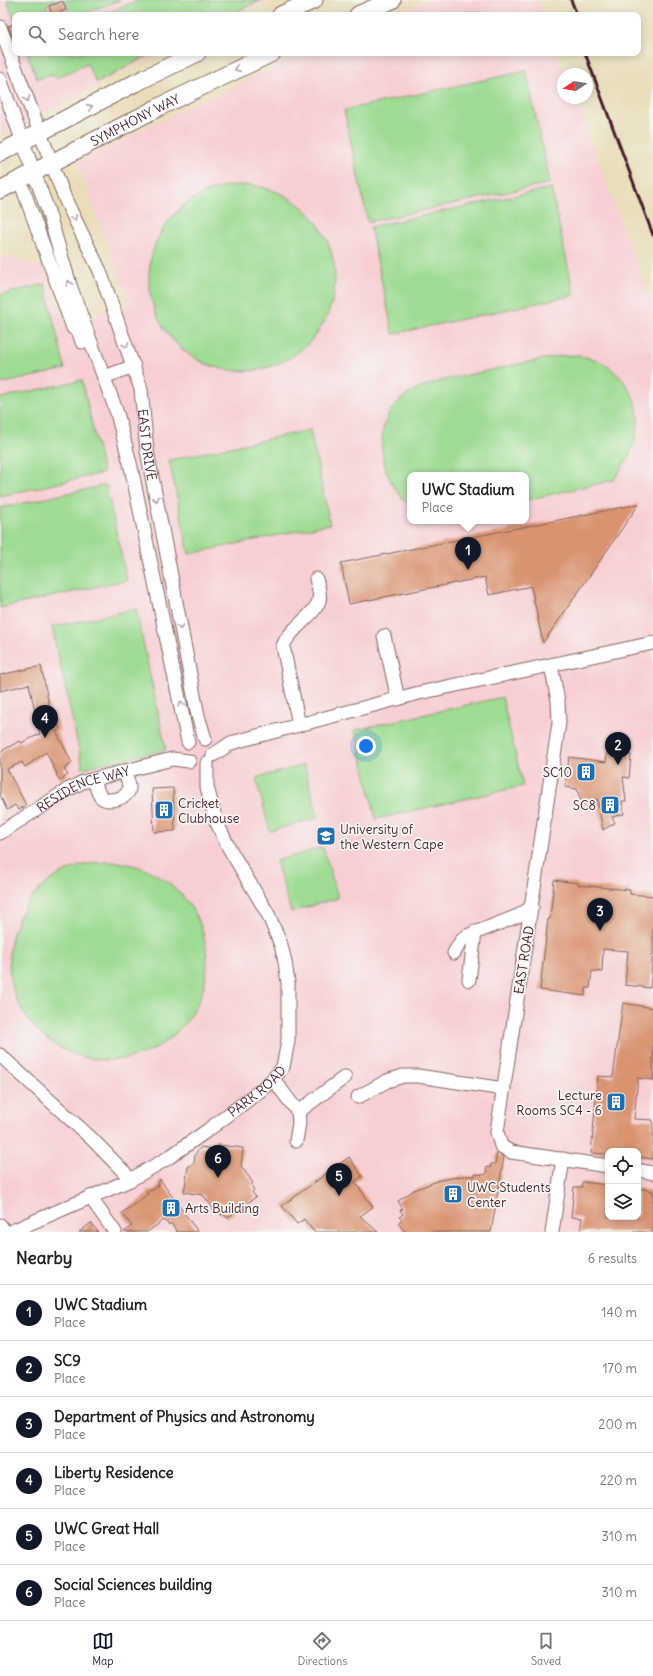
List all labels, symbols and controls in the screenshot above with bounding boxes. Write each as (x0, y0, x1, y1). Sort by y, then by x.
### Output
search box (12, 12, 641, 56)
icon: search (26, 23, 48, 45)
text: Search here (58, 25, 139, 44)
one-way arrow (233, 64, 241, 72)
north arrow (557, 68, 593, 104)
street label: SYMPHONY WAY (87, 90, 182, 150)
one-way arrow (22, 96, 31, 103)
one-way arrow (86, 104, 93, 111)
one-way arrow (69, 213, 77, 221)
one-way arrow (65, 280, 74, 287)
one-way arrow (122, 342, 130, 349)
street label: EAST DRIVE (134, 408, 161, 482)
popup (407, 472, 529, 524)
text: UWC Stadium (421, 480, 515, 499)
one-way arrow (151, 496, 159, 503)
text: Place (421, 499, 453, 516)
pin: 1 (455, 537, 481, 570)
one-way arrow (176, 624, 184, 630)
one-way arrow (177, 701, 185, 707)
pin: 4 (32, 705, 58, 738)
pin: 2 (605, 732, 631, 765)
your location (356, 736, 376, 756)
building icon: SC10 (575, 761, 597, 783)
street label: RESIDENCE WAY (33, 762, 131, 816)
place label: SC10 (543, 764, 572, 781)
building icon: SC8 (599, 794, 621, 816)
place label: Cricket Clubhouse (178, 795, 240, 827)
place label: SC8 (573, 797, 596, 814)
building icon: Cricket Clubhouse (153, 799, 175, 821)
place label: University of the Western Cape (340, 821, 444, 853)
school or university icon: University of the Western Cape (315, 825, 337, 847)
pin: 3 (587, 898, 613, 931)
street label: EAST ROAD (510, 925, 538, 995)
street label: PARK ROAD (224, 1062, 289, 1121)
place label: Lecture Rooms SC4 - 6 (516, 1087, 602, 1119)
building icon: Lecture Rooms SC4 - 6 (605, 1091, 627, 1113)
pin: 6 (205, 1145, 231, 1178)
map controls (605, 1148, 641, 1220)
button: locate (605, 1148, 641, 1184)
pin: 5 (326, 1163, 352, 1196)
place label: UWC Students Center (467, 1179, 551, 1211)
building icon: UWC Students Center (442, 1183, 464, 1205)
button: layers (605, 1184, 641, 1220)
building icon: Arts Building (160, 1197, 182, 1219)
place label: Arts Building (185, 1200, 259, 1217)
text: Nearby (16, 1247, 72, 1269)
text: 6 results (588, 1250, 637, 1267)
text: UWC Stadium (54, 1295, 147, 1314)
text: 1 (26, 1304, 32, 1321)
text: 140 m (601, 1304, 637, 1321)
text: Place (54, 1314, 85, 1331)
text: SC9 (54, 1351, 81, 1370)
text: 2 (25, 1360, 33, 1377)
text: 170 m (602, 1360, 637, 1377)
text: Place (54, 1370, 85, 1387)
text: Department of Physics and Astronomy (54, 1407, 315, 1426)
text: 3 (25, 1416, 33, 1433)
text: 200 m (598, 1416, 637, 1433)
text: Place (54, 1426, 85, 1443)
text: Liberty Residence (54, 1463, 174, 1482)
text: 4 (25, 1472, 33, 1489)
text: 220 m (600, 1472, 637, 1489)
text: Place (54, 1482, 85, 1499)
text: UWC Great Hall (54, 1519, 159, 1538)
text: 5 (25, 1528, 33, 1545)
text: 310 m (602, 1528, 637, 1545)
text: Place (54, 1538, 85, 1555)
text: Social Sciences building (54, 1575, 212, 1594)
text: 6 (25, 1584, 33, 1601)
text: 310 m (602, 1584, 637, 1601)
text: Place (54, 1594, 85, 1611)
tab: Map (92, 1630, 114, 1668)
tab: Directions (298, 1630, 347, 1668)
tab: Saved (531, 1630, 561, 1668)

